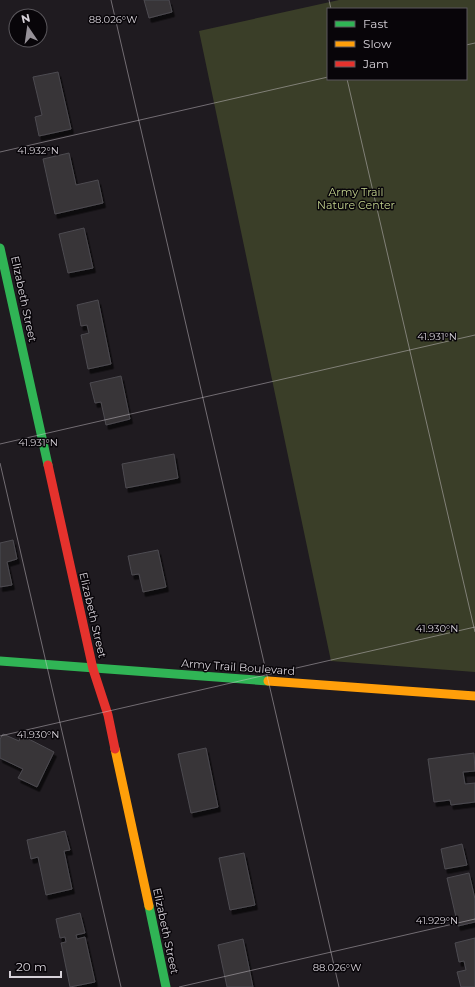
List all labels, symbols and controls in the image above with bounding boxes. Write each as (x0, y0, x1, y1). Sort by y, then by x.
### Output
north arrow (8, 8, 48, 48)
legend (327, 8, 467, 80)
text: N (20, 10, 32, 26)
text: 88.026°W (89, 13, 137, 26)
text: Fast (363, 16, 388, 31)
text: Slow (363, 36, 392, 51)
text: Jam (362, 56, 389, 71)
text: 41.932°N (17, 144, 59, 157)
park label: Army Trail Nature Center (317, 185, 395, 212)
street label: Elizabeth Street (8, 255, 40, 344)
text: 41.931°N (417, 330, 457, 343)
text: 41.931°N (18, 436, 58, 449)
street label: Elizabeth Street (76, 571, 110, 660)
text: 41.930°N (416, 622, 458, 635)
street label: Army Trail Boulevard (181, 656, 295, 678)
text: 41.930°N (17, 728, 59, 741)
street label: Elizabeth Street (150, 887, 182, 976)
text: 41.929°N (416, 914, 458, 927)
scale bar (10, 953, 61, 979)
text: 20 m (16, 959, 47, 974)
text: 88.026°W (313, 961, 361, 974)

